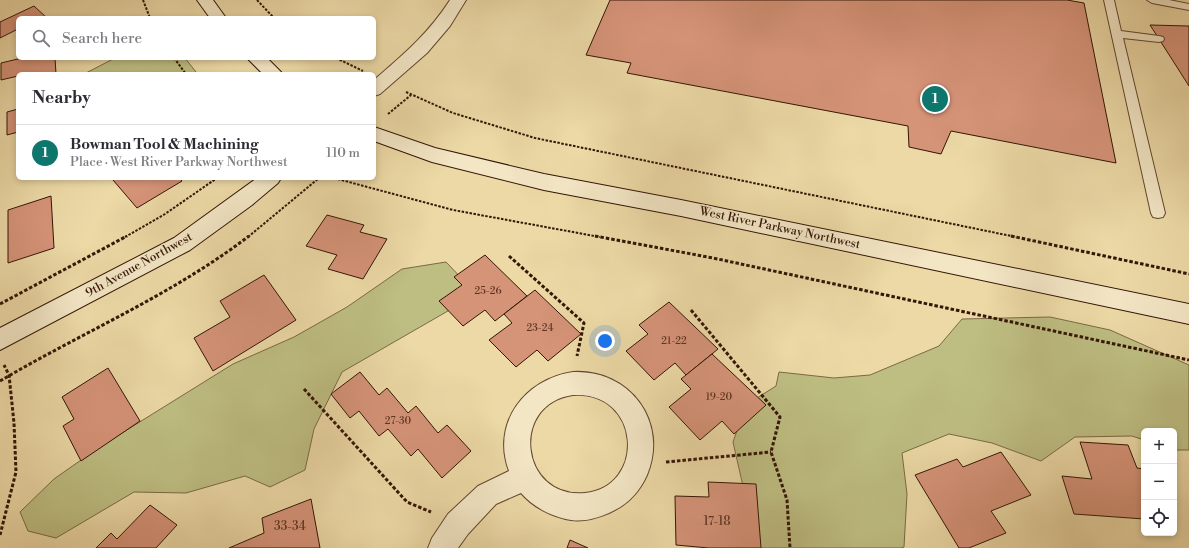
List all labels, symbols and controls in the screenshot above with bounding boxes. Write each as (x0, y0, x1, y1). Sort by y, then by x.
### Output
search box (16, 16, 376, 60)
icon: search (30, 27, 52, 49)
text: Search here (62, 29, 142, 48)
pin: 1 (922, 84, 948, 114)
text: Nearby (32, 87, 91, 109)
text: Bowman Tool & Machining (70, 135, 258, 154)
text: 1 (42, 145, 48, 161)
text: 110 m (326, 145, 360, 161)
text: Place · West River Parkway Northwest (70, 154, 288, 170)
street label: West River Parkway Northwest (697, 203, 862, 253)
street label: 9th Avenue Northwest (83, 229, 196, 301)
house number: 25-26 (475, 285, 501, 297)
house number: 23-24 (527, 322, 553, 334)
your location (595, 331, 615, 351)
house number: 21-22 (661, 335, 687, 347)
house number: 19-20 (706, 391, 733, 403)
house number: 27-30 (385, 415, 412, 427)
map controls (1141, 428, 1177, 536)
button: + (1141, 428, 1177, 464)
button: − (1141, 464, 1177, 500)
button: locate (1141, 500, 1177, 536)
house number: 17-18 (703, 514, 731, 529)
house number: 33-34 (274, 519, 306, 534)

